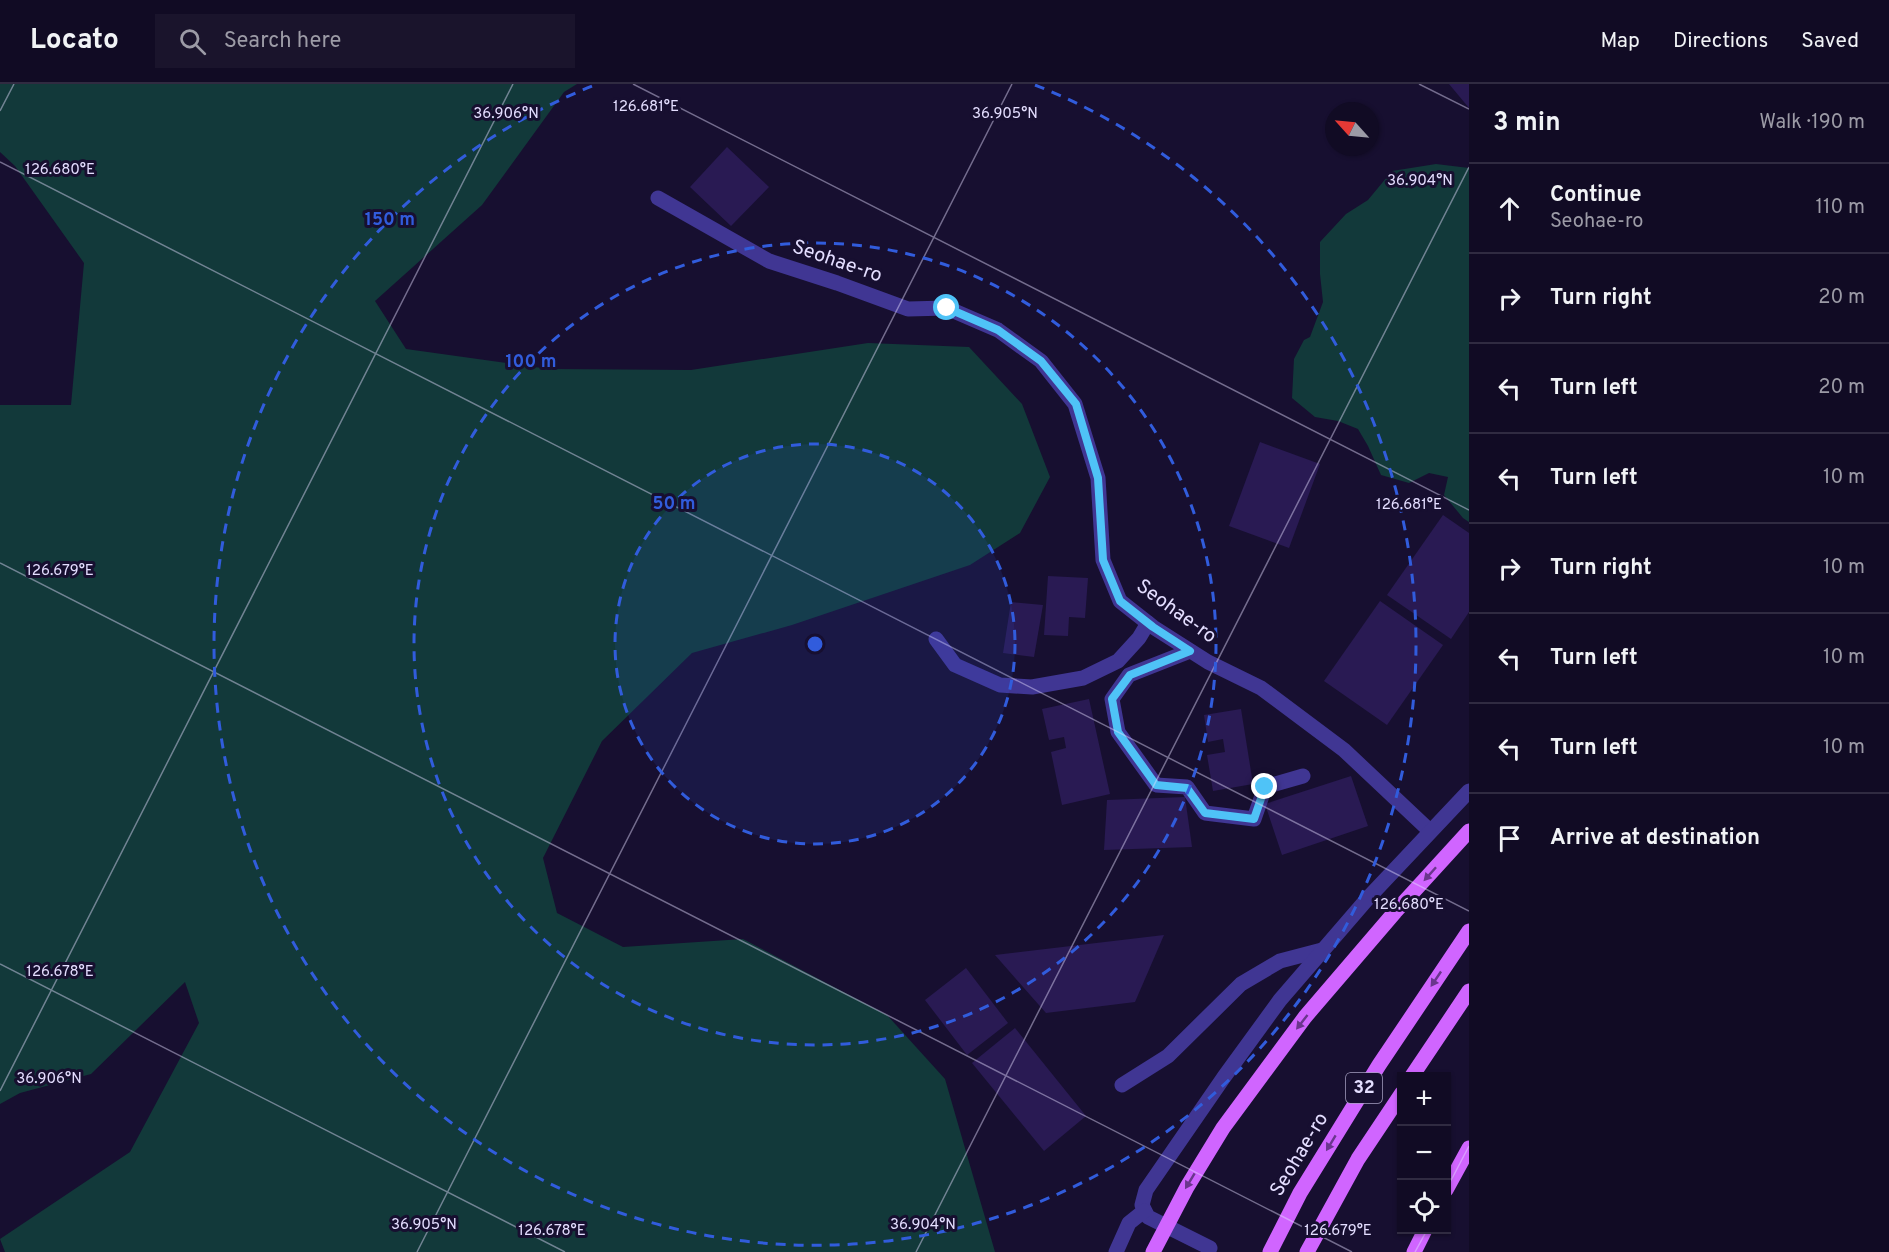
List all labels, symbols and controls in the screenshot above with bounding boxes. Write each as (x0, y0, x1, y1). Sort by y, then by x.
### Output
search box (155, 14, 575, 68)
text: Locato (30, 23, 119, 59)
icon: search (176, 25, 209, 58)
text: Search here (224, 28, 341, 55)
text: Map (1600, 28, 1640, 55)
text: Directions (1673, 28, 1768, 55)
text: Saved (1801, 28, 1859, 55)
text: 126.681°E (613, 98, 679, 117)
north arrow (1325, 102, 1379, 156)
text: 36.906°N (473, 105, 539, 124)
text: 36.905°N (972, 105, 1038, 124)
text: 3 min (1493, 107, 1561, 140)
text: Walk · 190 m (1759, 110, 1865, 136)
text: 126.680°E (25, 161, 95, 180)
text: 36.904°N (1387, 172, 1453, 191)
text: Continue (1550, 182, 1641, 209)
icon: ahead (1493, 192, 1526, 225)
text: 110 m (1816, 195, 1865, 221)
text: 150 m (365, 209, 415, 232)
text: Seohae-ro (1550, 209, 1643, 235)
street label: Seohae-ro (789, 235, 885, 289)
icon: right (1493, 282, 1526, 315)
text: Turn right (1550, 285, 1652, 312)
text: 20 m (1818, 285, 1865, 311)
route start (933, 294, 959, 320)
text: 100 m (505, 351, 557, 374)
icon: left (1493, 372, 1526, 405)
text: Turn left (1550, 375, 1638, 402)
text: 20 m (1818, 375, 1865, 401)
icon: left (1493, 462, 1526, 495)
text: Turn left (1550, 465, 1638, 492)
text: 10 m (1823, 465, 1865, 491)
text: 50 m (652, 493, 696, 516)
text: 126.681°E (1376, 496, 1442, 515)
icon: right (1493, 552, 1526, 585)
text: Turn right (1550, 555, 1652, 582)
text: 10 m (1823, 555, 1865, 581)
text: 126.679°E (26, 562, 94, 581)
street label: Seohae-ro (1131, 574, 1221, 650)
centre of rings (805, 634, 825, 654)
icon: left (1493, 642, 1526, 675)
text: Turn left (1550, 645, 1638, 672)
text: 10 m (1823, 645, 1865, 671)
icon: left (1493, 732, 1526, 765)
text: Turn left (1550, 735, 1638, 762)
text: 10 m (1823, 735, 1865, 761)
route end (1251, 773, 1277, 799)
icon: arrive (1493, 822, 1526, 855)
text: Arrive at destination (1550, 825, 1760, 852)
one-way arrow (1424, 866, 1437, 881)
text: 126.680°E (1374, 896, 1444, 915)
text: 126.678°E (26, 963, 94, 982)
one-way arrow (1431, 971, 1442, 987)
one-way arrow (1297, 1014, 1309, 1029)
text: 36.906°N (16, 1070, 82, 1089)
map controls (1397, 1072, 1451, 1234)
button: + (1397, 1072, 1451, 1126)
road number: 32 (1346, 1073, 1382, 1103)
street label: Seohae-ro (1265, 1108, 1335, 1202)
button: − (1397, 1126, 1451, 1180)
one-way arrow (1325, 1135, 1336, 1151)
one-way arrow (1185, 1173, 1196, 1189)
button: locate (1397, 1180, 1451, 1234)
text: 36.905°N (391, 1216, 457, 1235)
text: 36.904°N (890, 1216, 956, 1235)
text: 126.678°E (518, 1222, 586, 1241)
text: 126.679°E (1304, 1222, 1372, 1241)

